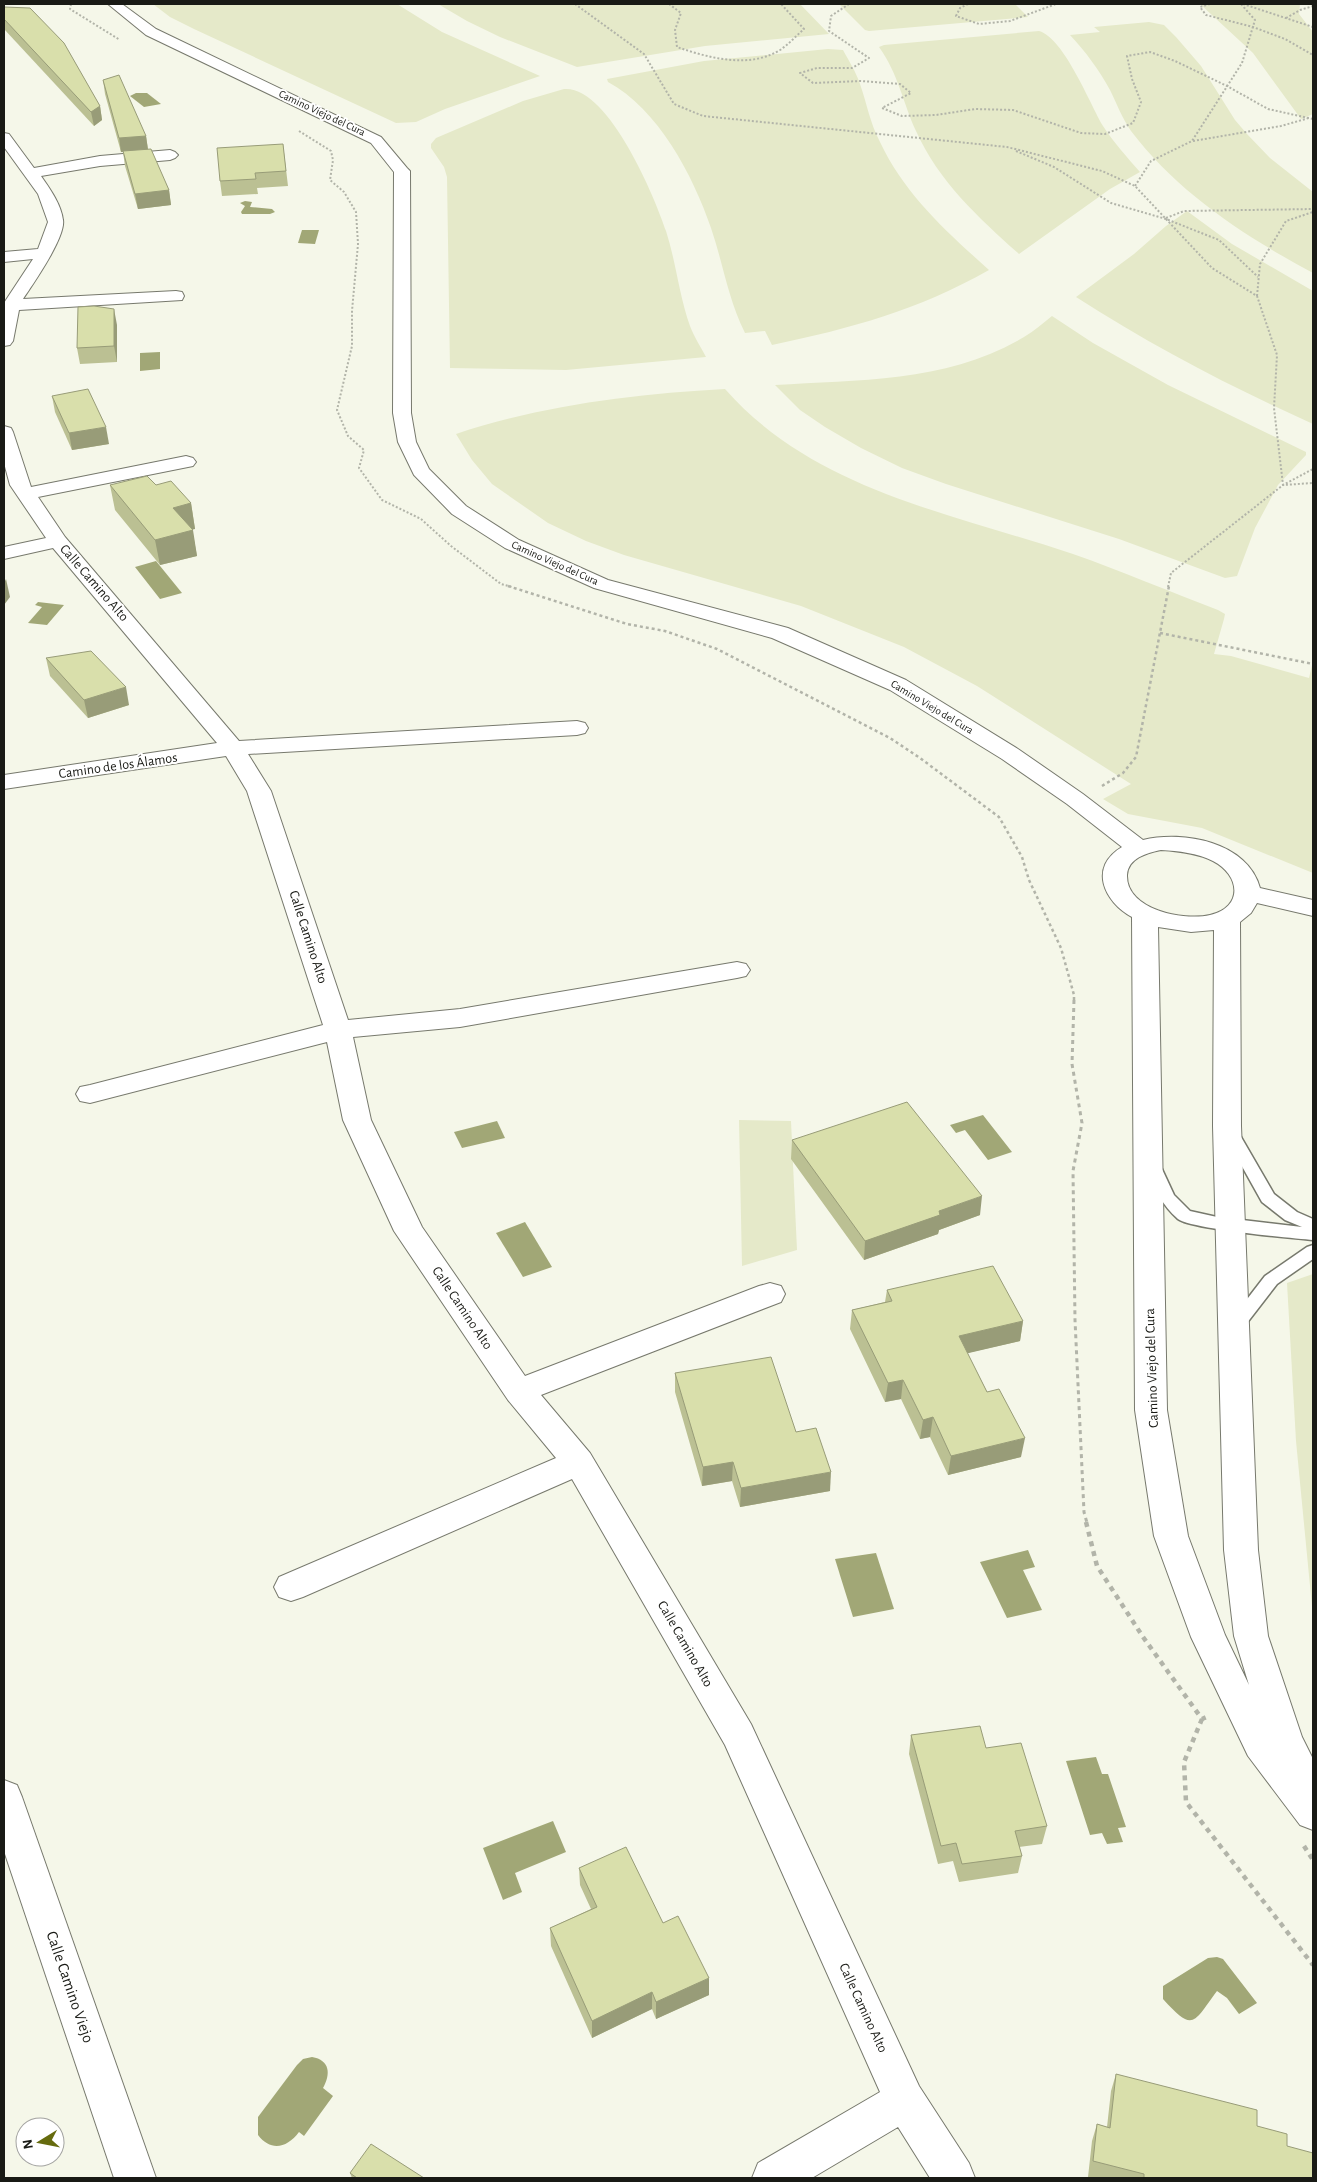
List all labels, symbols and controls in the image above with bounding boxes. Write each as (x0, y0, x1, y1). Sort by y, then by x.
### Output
street label: Camino Viejo del Cura (277, 88, 367, 138)
street label: Camino Viejo del Cura (510, 539, 600, 587)
street label: Calle Camino Alto (57, 542, 131, 624)
street label: Camino Viejo del Cura (889, 678, 975, 736)
street label: Camino de los Álamos (57, 748, 178, 781)
street label: Calle Camino Alto (286, 889, 330, 985)
street label: Calle Camino Alto (429, 1264, 495, 1352)
street label: Camino Viejo del Cura (1143, 1307, 1161, 1428)
street label: Calle Camino Alto (655, 1599, 715, 1689)
street label: Calle Camino Viejo (42, 1929, 97, 2045)
street label: Calle Camino Alto (836, 1961, 890, 2055)
north arrow (15, 2117, 65, 2167)
text: N (20, 2138, 36, 2150)

